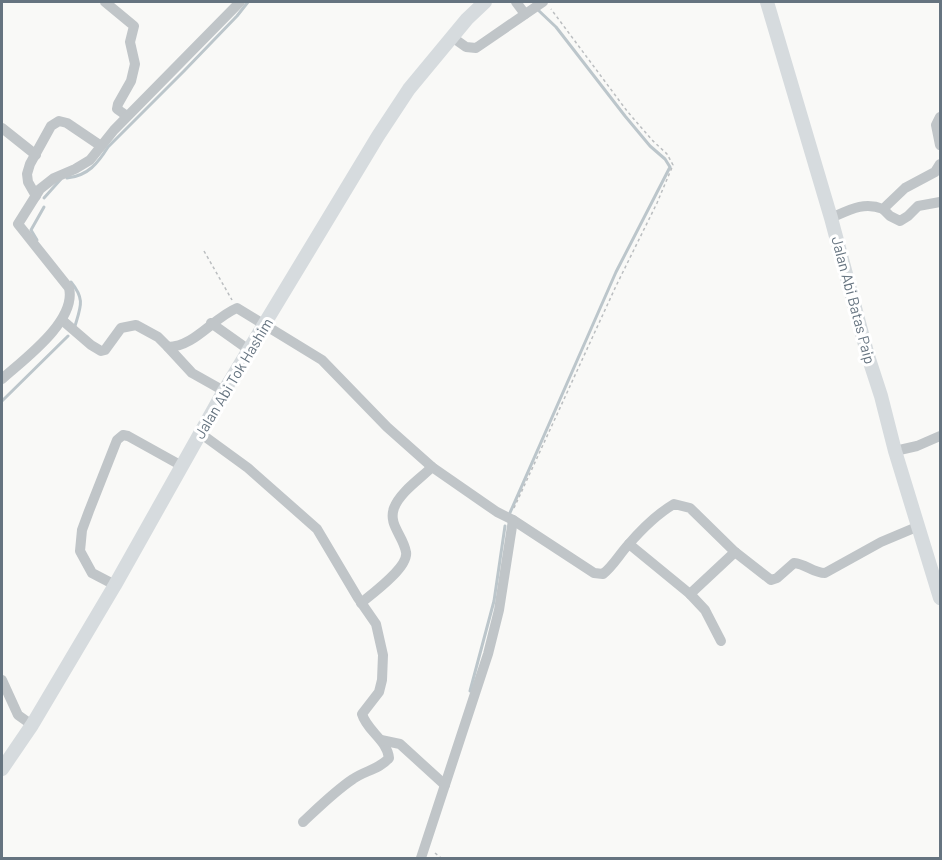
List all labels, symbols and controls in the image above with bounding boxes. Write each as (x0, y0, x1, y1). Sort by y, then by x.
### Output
street label: Jalan Abi Batas Paip (828, 234, 880, 366)
street label: Jalan Abi Tok Hashim (190, 314, 276, 442)

